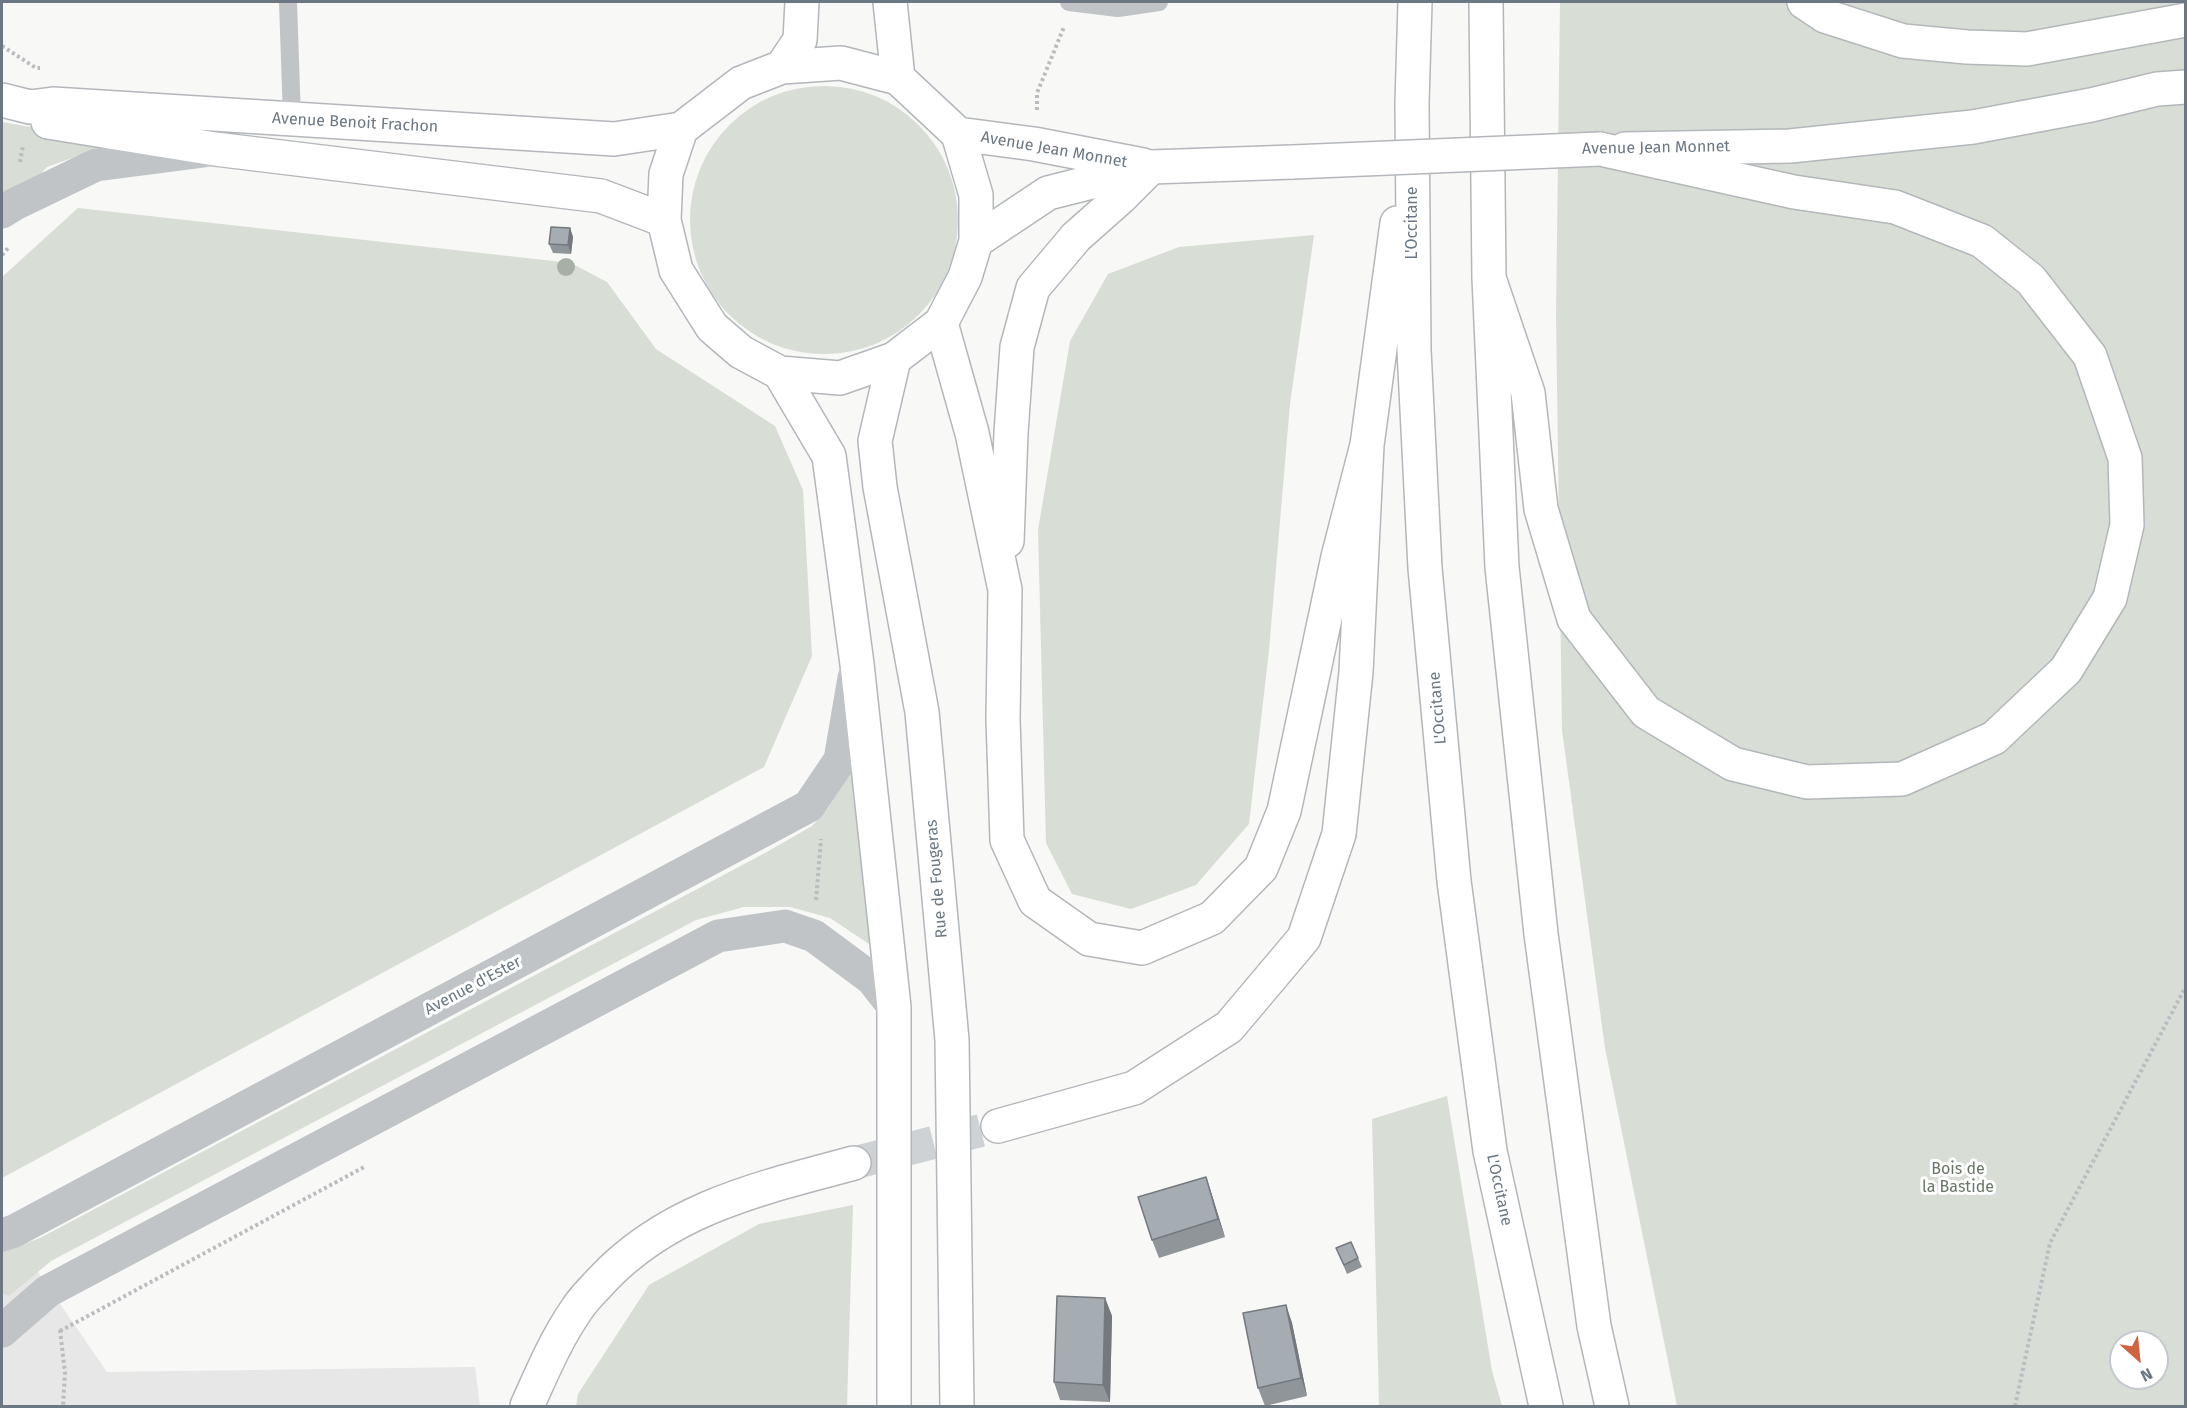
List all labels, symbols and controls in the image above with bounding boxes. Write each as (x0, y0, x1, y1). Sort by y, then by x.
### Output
street label: Avenue Benoit Frachon (271, 109, 439, 137)
street label: Avenue Jean Monnet (979, 128, 1129, 172)
street label: Avenue Jean Monnet (1582, 137, 1730, 159)
street label: L'Occitane (1403, 187, 1423, 259)
street label: L'Occitane (1425, 671, 1451, 745)
street label: Rue de Fougeras (922, 819, 952, 939)
street label: Avenue d'Ester (421, 952, 525, 1020)
street label: L'Occitane (1482, 1152, 1516, 1228)
park label: Bois de la Bastide (1922, 1160, 1994, 1198)
north arrow (2109, 1330, 2169, 1390)
text: N (2137, 1364, 2156, 1386)

